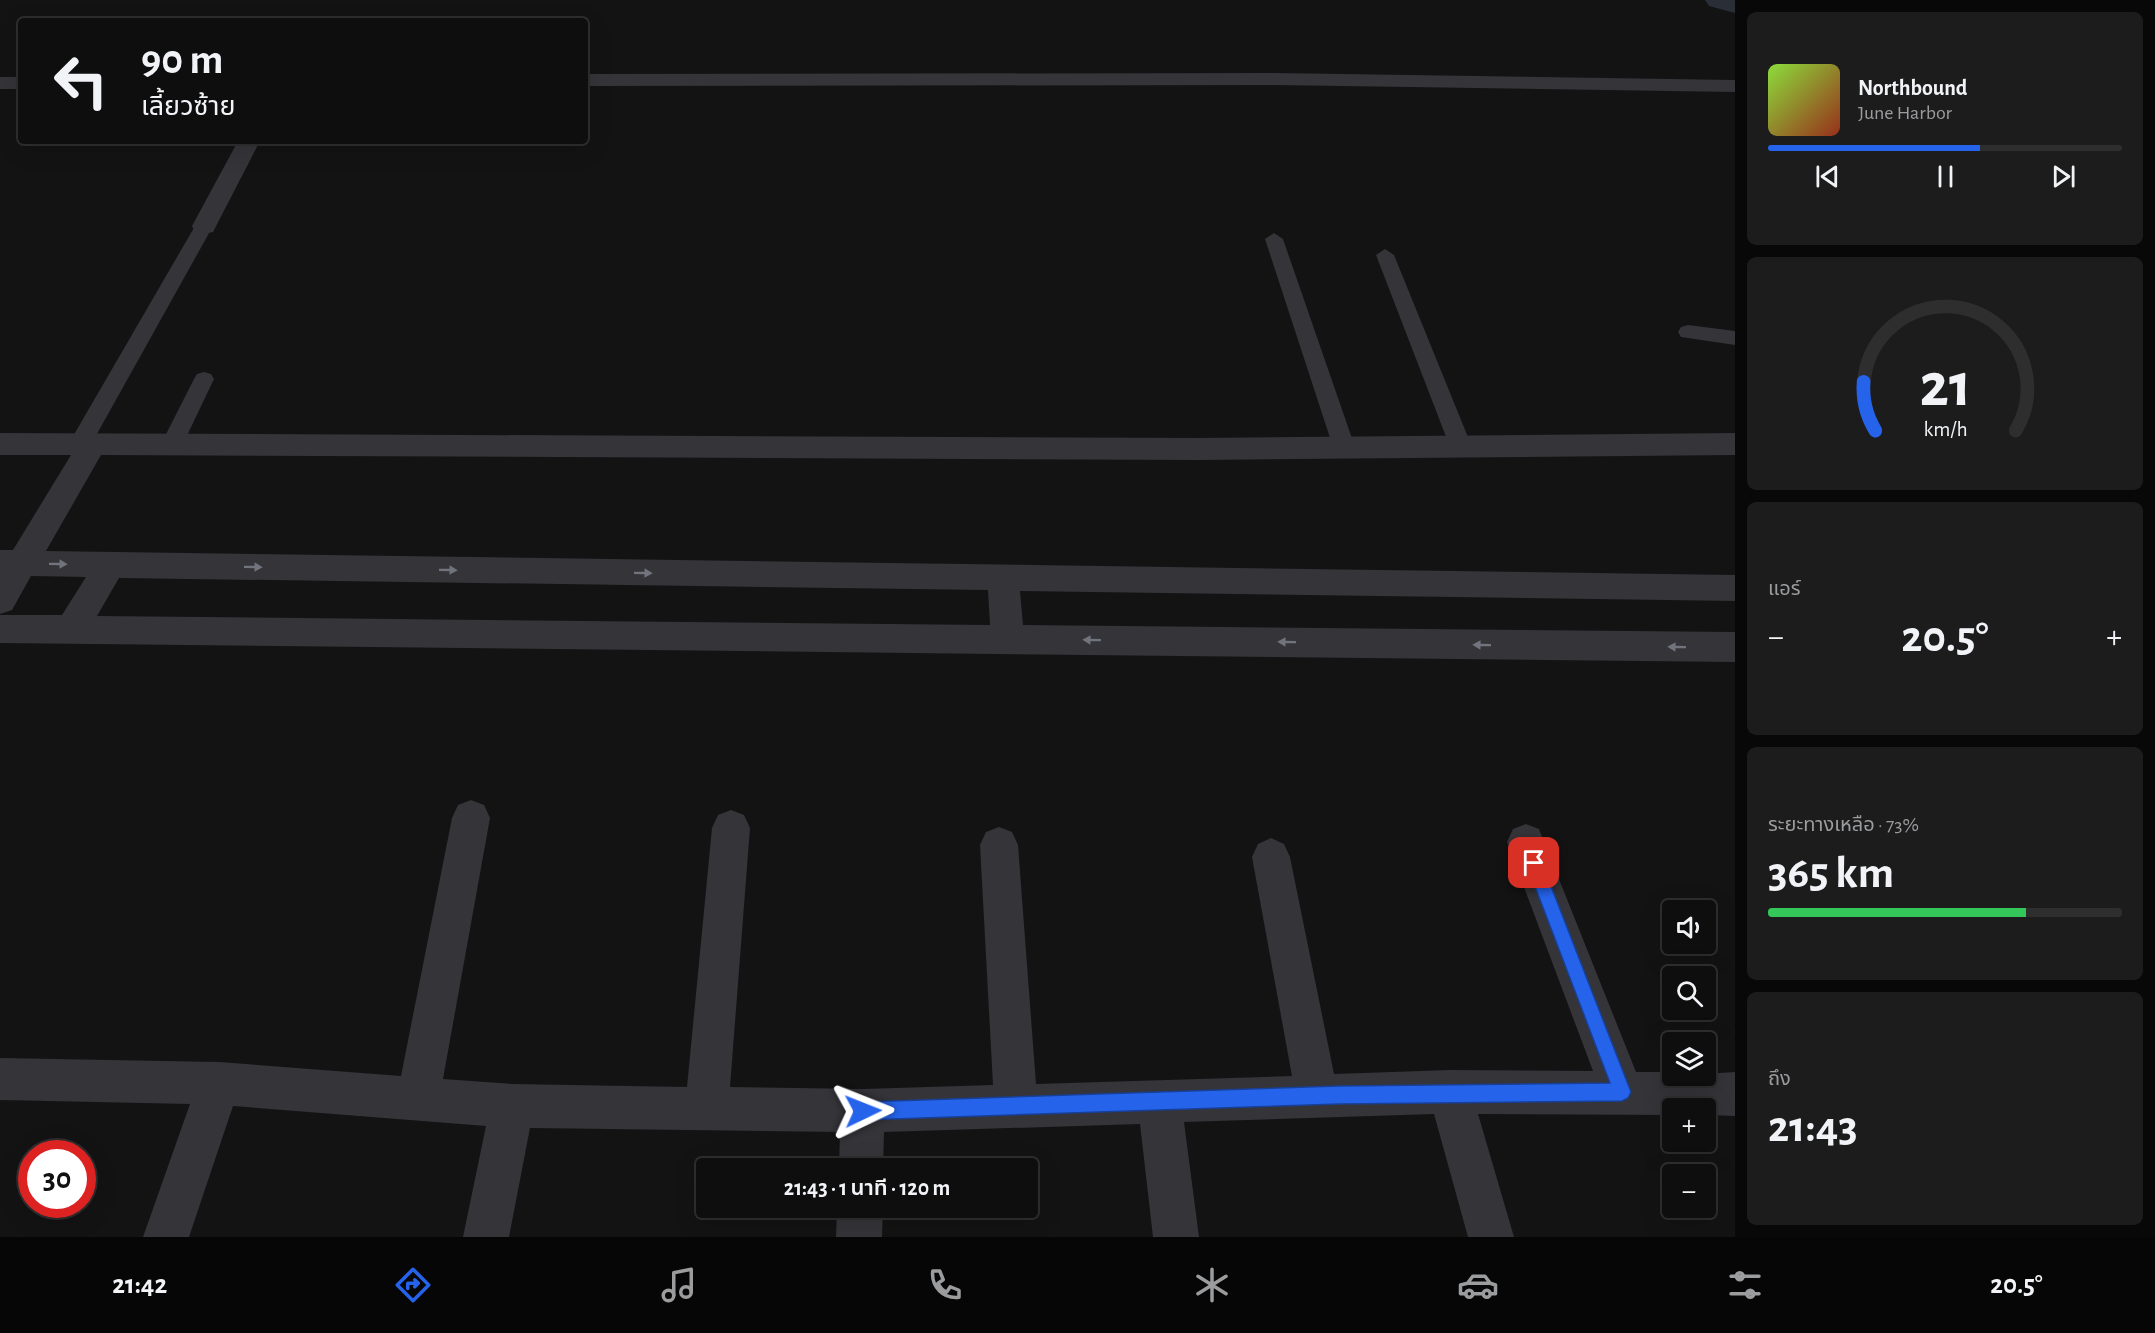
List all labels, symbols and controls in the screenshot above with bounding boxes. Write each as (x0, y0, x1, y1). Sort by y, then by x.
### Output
text: 90 m (141, 39, 223, 81)
icon: left (42, 42, 120, 120)
text: Northbound (1858, 77, 1967, 99)
text: เลี้ยวซ้าย (141, 93, 235, 120)
text: June Harbor (1858, 103, 1952, 123)
icon: previous (1811, 160, 1844, 193)
icon: pause (1929, 160, 1962, 193)
icon: next (2047, 160, 2080, 193)
text: 21 (1919, 355, 1971, 417)
text: km/h (1923, 419, 1967, 440)
one-way arrow (49, 559, 68, 569)
one-way arrow (244, 562, 263, 572)
one-way arrow (439, 565, 458, 575)
one-way arrow (634, 568, 653, 578)
text: แอร์ (1768, 579, 1800, 599)
text: 20.5° (1901, 615, 1989, 660)
text: − (1768, 621, 1784, 654)
text: + (2106, 621, 2122, 654)
one-way arrow (1082, 635, 1101, 645)
one-way arrow (1277, 638, 1296, 647)
one-way arrow (1472, 640, 1491, 649)
one-way arrow (1667, 642, 1686, 652)
text: ระยะทางเหลือ · 73% (1768, 815, 1919, 835)
pin (1508, 837, 1559, 888)
icon: arrive (1517, 846, 1550, 879)
text: 365 km (1768, 851, 1894, 896)
map controls (1662, 900, 1716, 1218)
button: sound (1662, 900, 1716, 954)
button: search (1662, 966, 1716, 1020)
button: layers (1662, 1032, 1716, 1086)
text: ถึง (1768, 1069, 1791, 1089)
position arrow (831, 1079, 895, 1143)
button: + (1662, 1098, 1716, 1152)
text: 21:43 (1768, 1105, 1858, 1150)
speed limit sign: 30 (18, 1140, 96, 1218)
button: − (1662, 1164, 1716, 1218)
text: 21:43 · 1 นาที · 120 m (784, 1177, 950, 1199)
icon: directions (392, 1264, 434, 1306)
icon: music (658, 1264, 700, 1306)
icon: phone (924, 1264, 966, 1306)
icon: climate (1191, 1264, 1233, 1306)
icon: car (1457, 1264, 1499, 1306)
icon: filters (1724, 1264, 1766, 1306)
text: 21:42 (112, 1271, 167, 1298)
text: 20.5° (1990, 1271, 2043, 1298)

